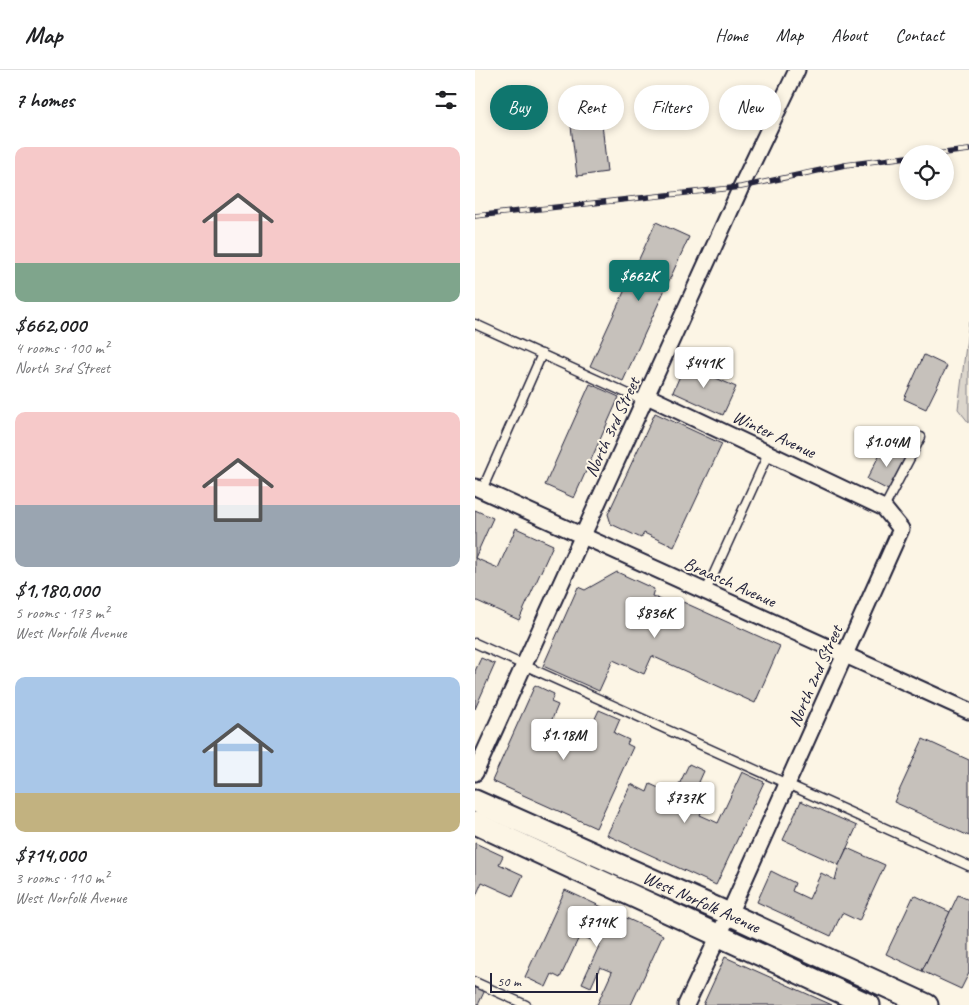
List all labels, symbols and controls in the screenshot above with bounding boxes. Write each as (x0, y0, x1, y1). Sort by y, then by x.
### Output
text: Map (25, 20, 62, 50)
text: Home (715, 24, 748, 46)
text: Map (776, 24, 803, 46)
text: About (831, 24, 867, 46)
text: Contact (895, 24, 944, 46)
chip: Buy (490, 85, 548, 130)
chip: Rent (558, 85, 624, 130)
chip: Filters (634, 85, 709, 130)
chip: New (719, 85, 781, 130)
icon: filters (432, 86, 460, 114)
text: 7 homes (15, 87, 74, 113)
map controls (899, 145, 954, 200)
button: locate (899, 145, 954, 200)
icon: home (193, 180, 283, 270)
pin: $662K (604, 260, 674, 302)
text: $662K (620, 266, 658, 286)
text: $662,000 (15, 312, 86, 338)
text: 4 rooms · 100 m² (15, 338, 109, 358)
pin: $441K (669, 346, 739, 389)
text: $441K (686, 353, 722, 373)
text: North 3rd Street (15, 358, 110, 378)
street label: North 3rd Street (579, 372, 645, 480)
street label: Winter Avenue (729, 405, 820, 463)
pin: $1.04M (846, 426, 928, 468)
text: $1.04M (865, 432, 909, 452)
icon: home (193, 445, 283, 535)
street label: Braasch Avenue (681, 552, 780, 612)
text: $1,180,000 (15, 577, 99, 603)
pin: $836K (620, 596, 690, 639)
text: 5 rooms · 173 m² (15, 603, 109, 623)
text: $836K (636, 603, 674, 623)
street label: North 2nd Street (783, 620, 848, 730)
text: West Norfolk Avenue (15, 623, 126, 643)
icon: home (193, 710, 283, 800)
pin: $1.18M (523, 718, 605, 761)
text: $1.18M (542, 725, 586, 745)
pin: $737K (650, 782, 720, 824)
text: $737K (667, 788, 703, 808)
text: $714,000 (15, 842, 85, 868)
street label: West Norfolk Avenue (640, 866, 764, 938)
text: 3 rooms · 110 m² (15, 868, 109, 888)
text: West Norfolk Avenue (15, 888, 126, 908)
pin: $714K (562, 906, 632, 948)
text: $714K (579, 912, 615, 932)
scale bar (490, 970, 597, 993)
text: 50 m (497, 973, 521, 990)

